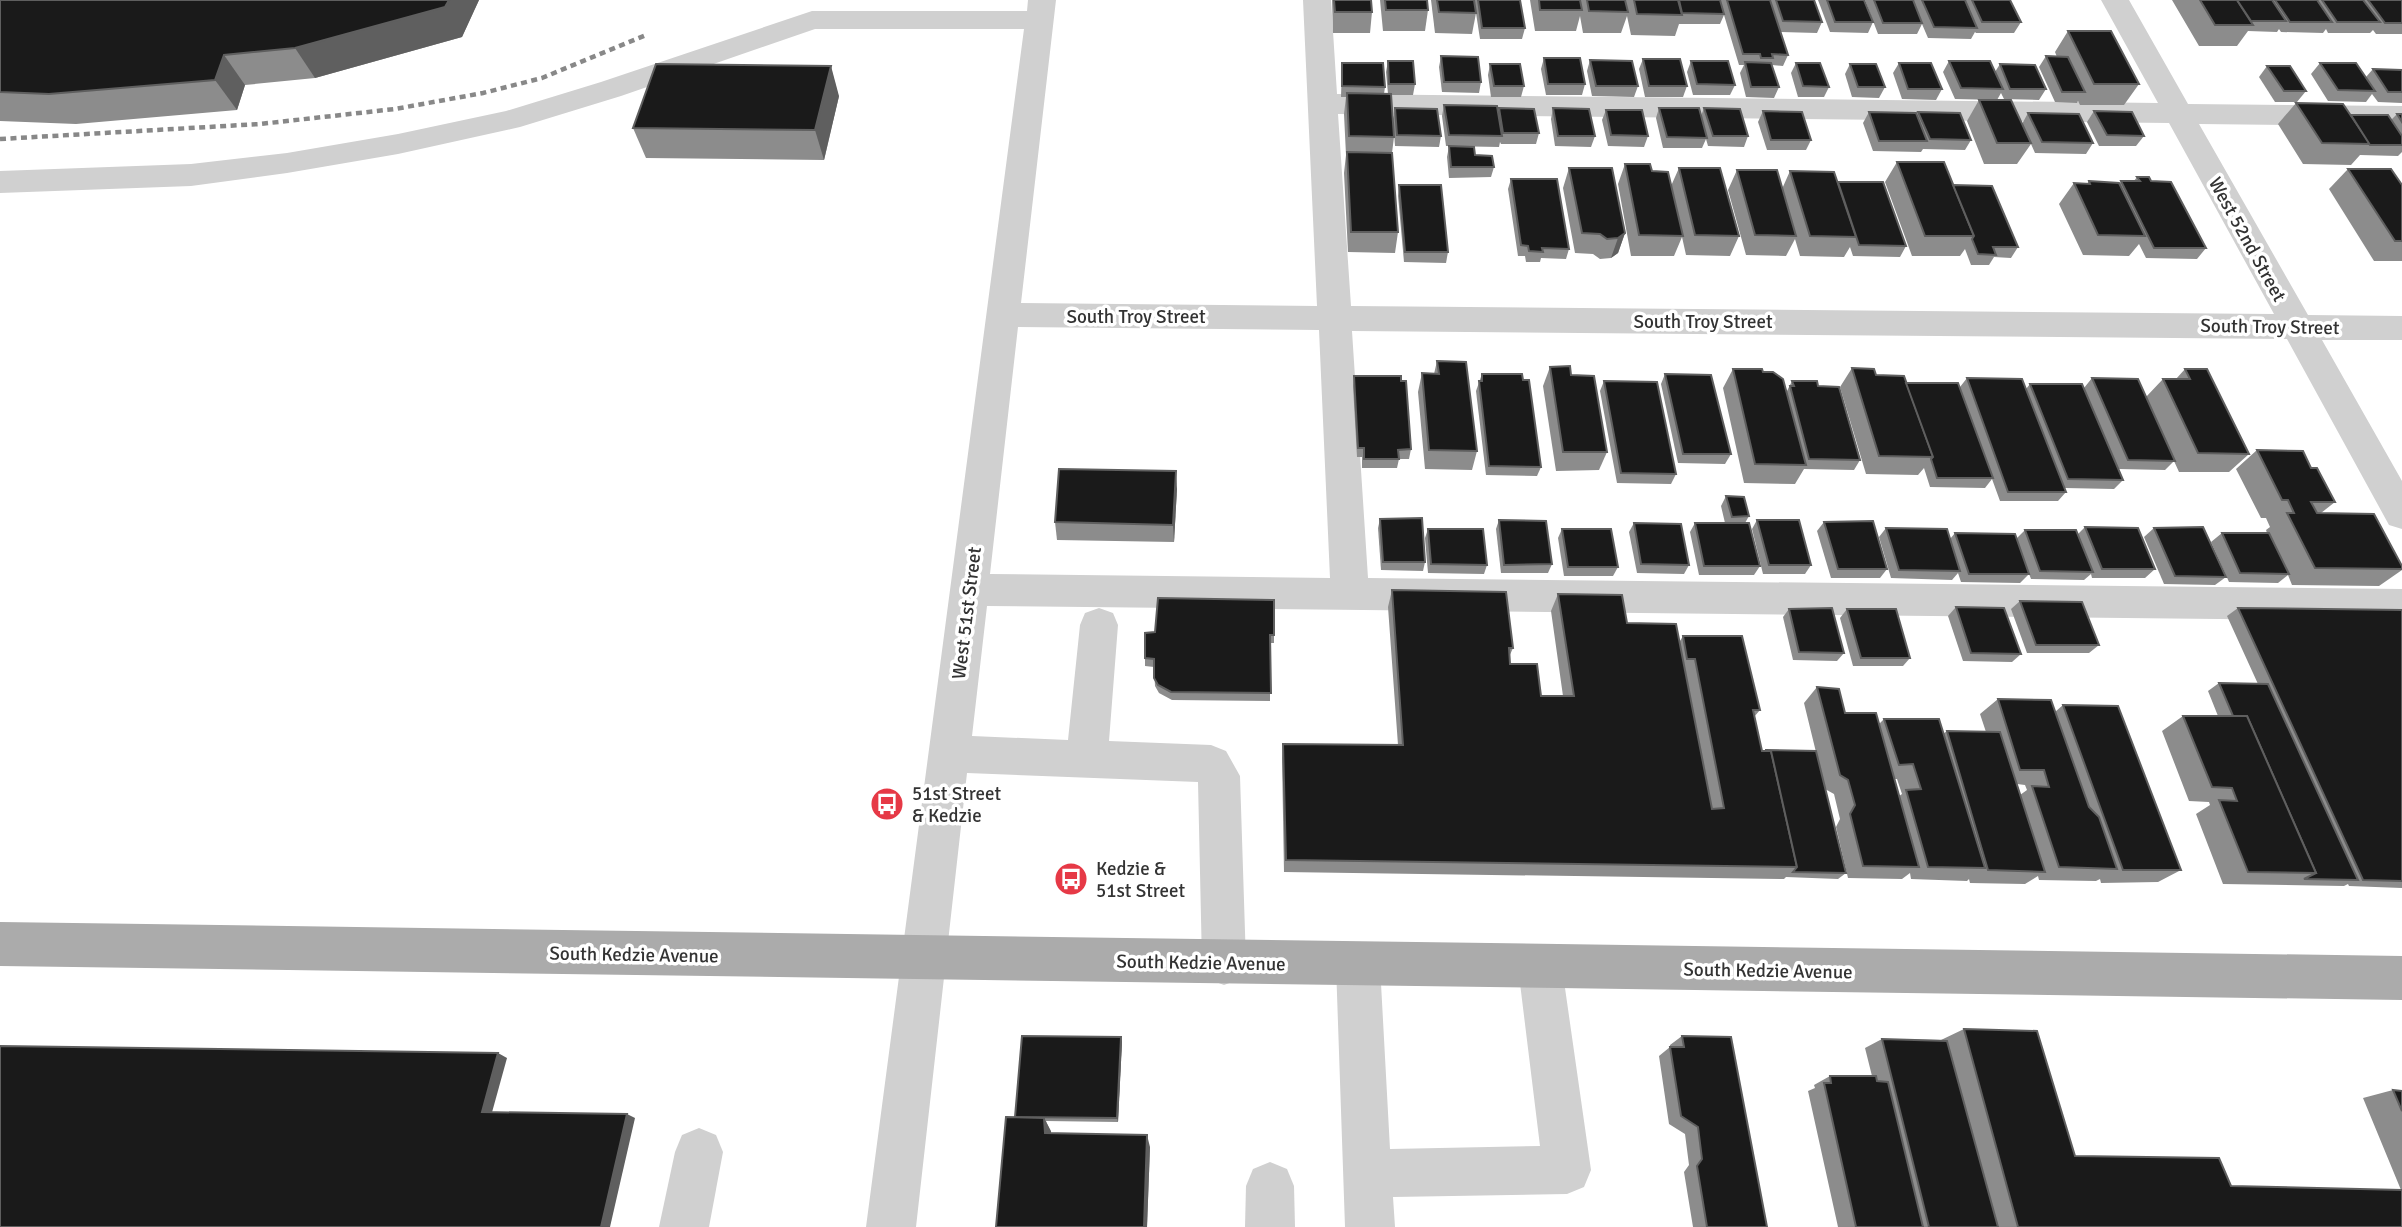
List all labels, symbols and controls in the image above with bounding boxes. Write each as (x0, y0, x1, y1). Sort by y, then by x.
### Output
street label: West 52nd Street (2203, 173, 2291, 306)
street label: South Troy Street (1066, 305, 1206, 329)
street label: South Troy Street (1633, 310, 1773, 334)
street label: South Troy Street (2200, 314, 2340, 340)
street label: West 51st Street (947, 545, 987, 681)
place label: 51st Street & Kedzie (912, 782, 1002, 828)
bus stop icon: 51st Street & Kedzie (868, 785, 906, 823)
place label: Kedzie & 51st Street (1096, 857, 1186, 903)
bus stop icon: Kedzie & 51st Street (1052, 860, 1090, 898)
street label: South Kedzie Avenue (549, 942, 719, 968)
street label: South Kedzie Avenue (1116, 950, 1286, 976)
street label: South Kedzie Avenue (1683, 958, 1853, 984)

